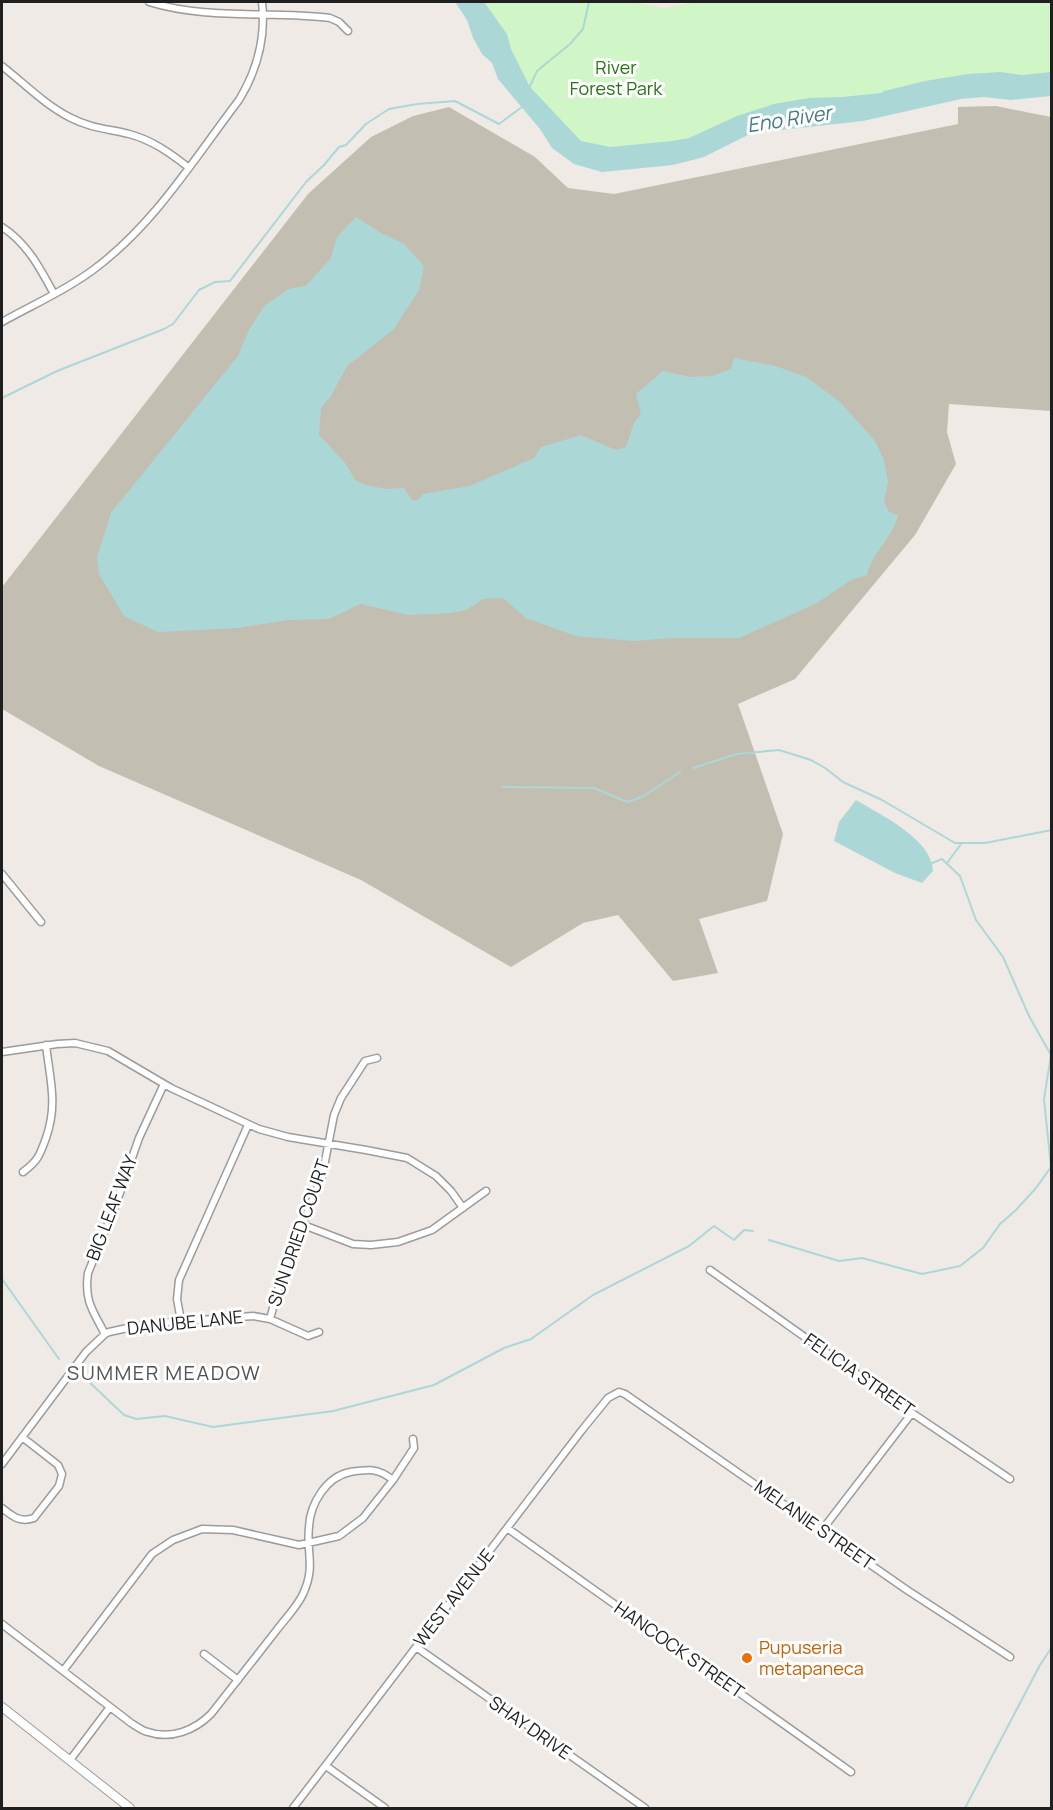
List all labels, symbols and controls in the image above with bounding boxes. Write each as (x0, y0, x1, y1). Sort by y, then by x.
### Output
park label: River Forest Park (570, 55, 663, 100)
water label: Eno River (745, 98, 836, 138)
street label: BIG LEAF WAY (80, 1151, 143, 1264)
street label: SUN DRIED COURT (262, 1156, 335, 1309)
street label: DANUBE LANE (126, 1304, 244, 1340)
street label: FELICIA STREET (800, 1327, 920, 1421)
district label: SUMMER MEADOW (67, 1359, 261, 1386)
street label: MELANIE STREET (750, 1474, 879, 1575)
street label: WEST AVENUE (407, 1544, 499, 1651)
street label: HANCOCK STREET (610, 1595, 749, 1703)
place label: Pupuseria metapaneca (759, 1635, 864, 1680)
marker: Pupuseria metapaneca (740, 1651, 754, 1665)
street label: SHAY DRIVE (485, 1690, 577, 1764)

